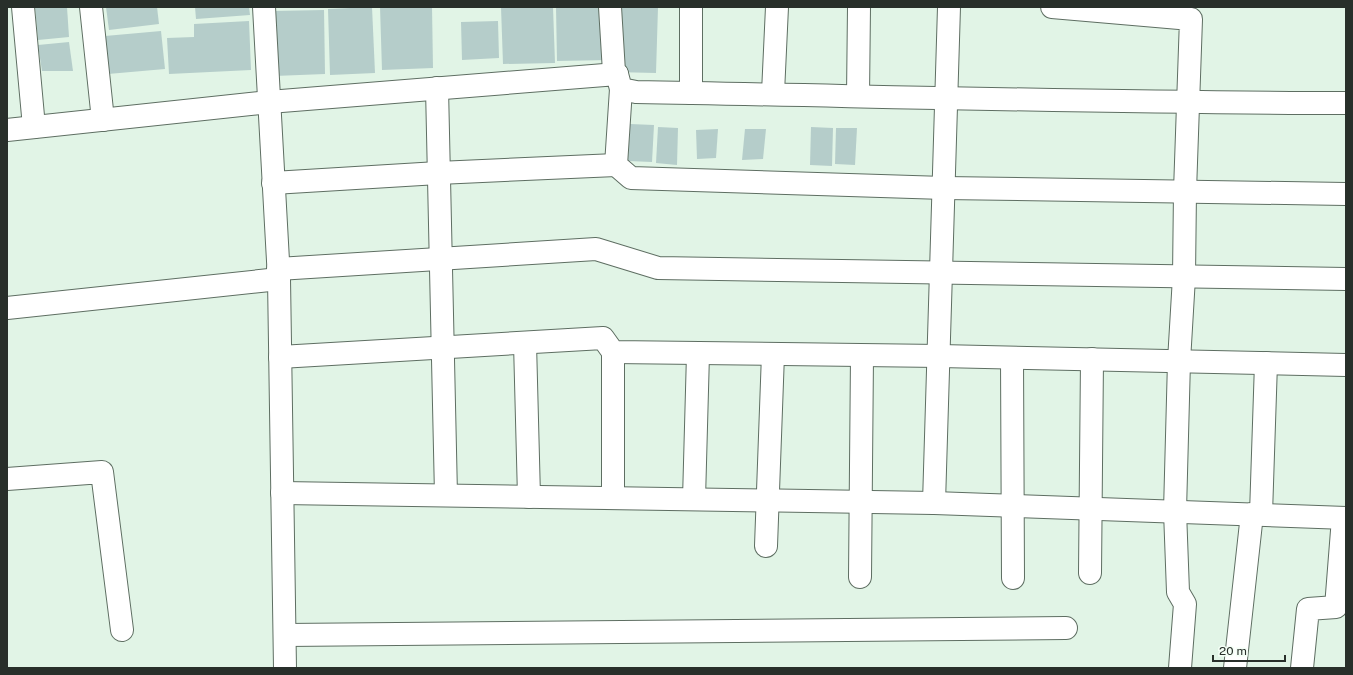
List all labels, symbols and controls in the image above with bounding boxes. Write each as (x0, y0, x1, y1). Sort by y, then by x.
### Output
scale bar (1213, 637, 1285, 663)
text: 20 m (1219, 644, 1247, 658)

